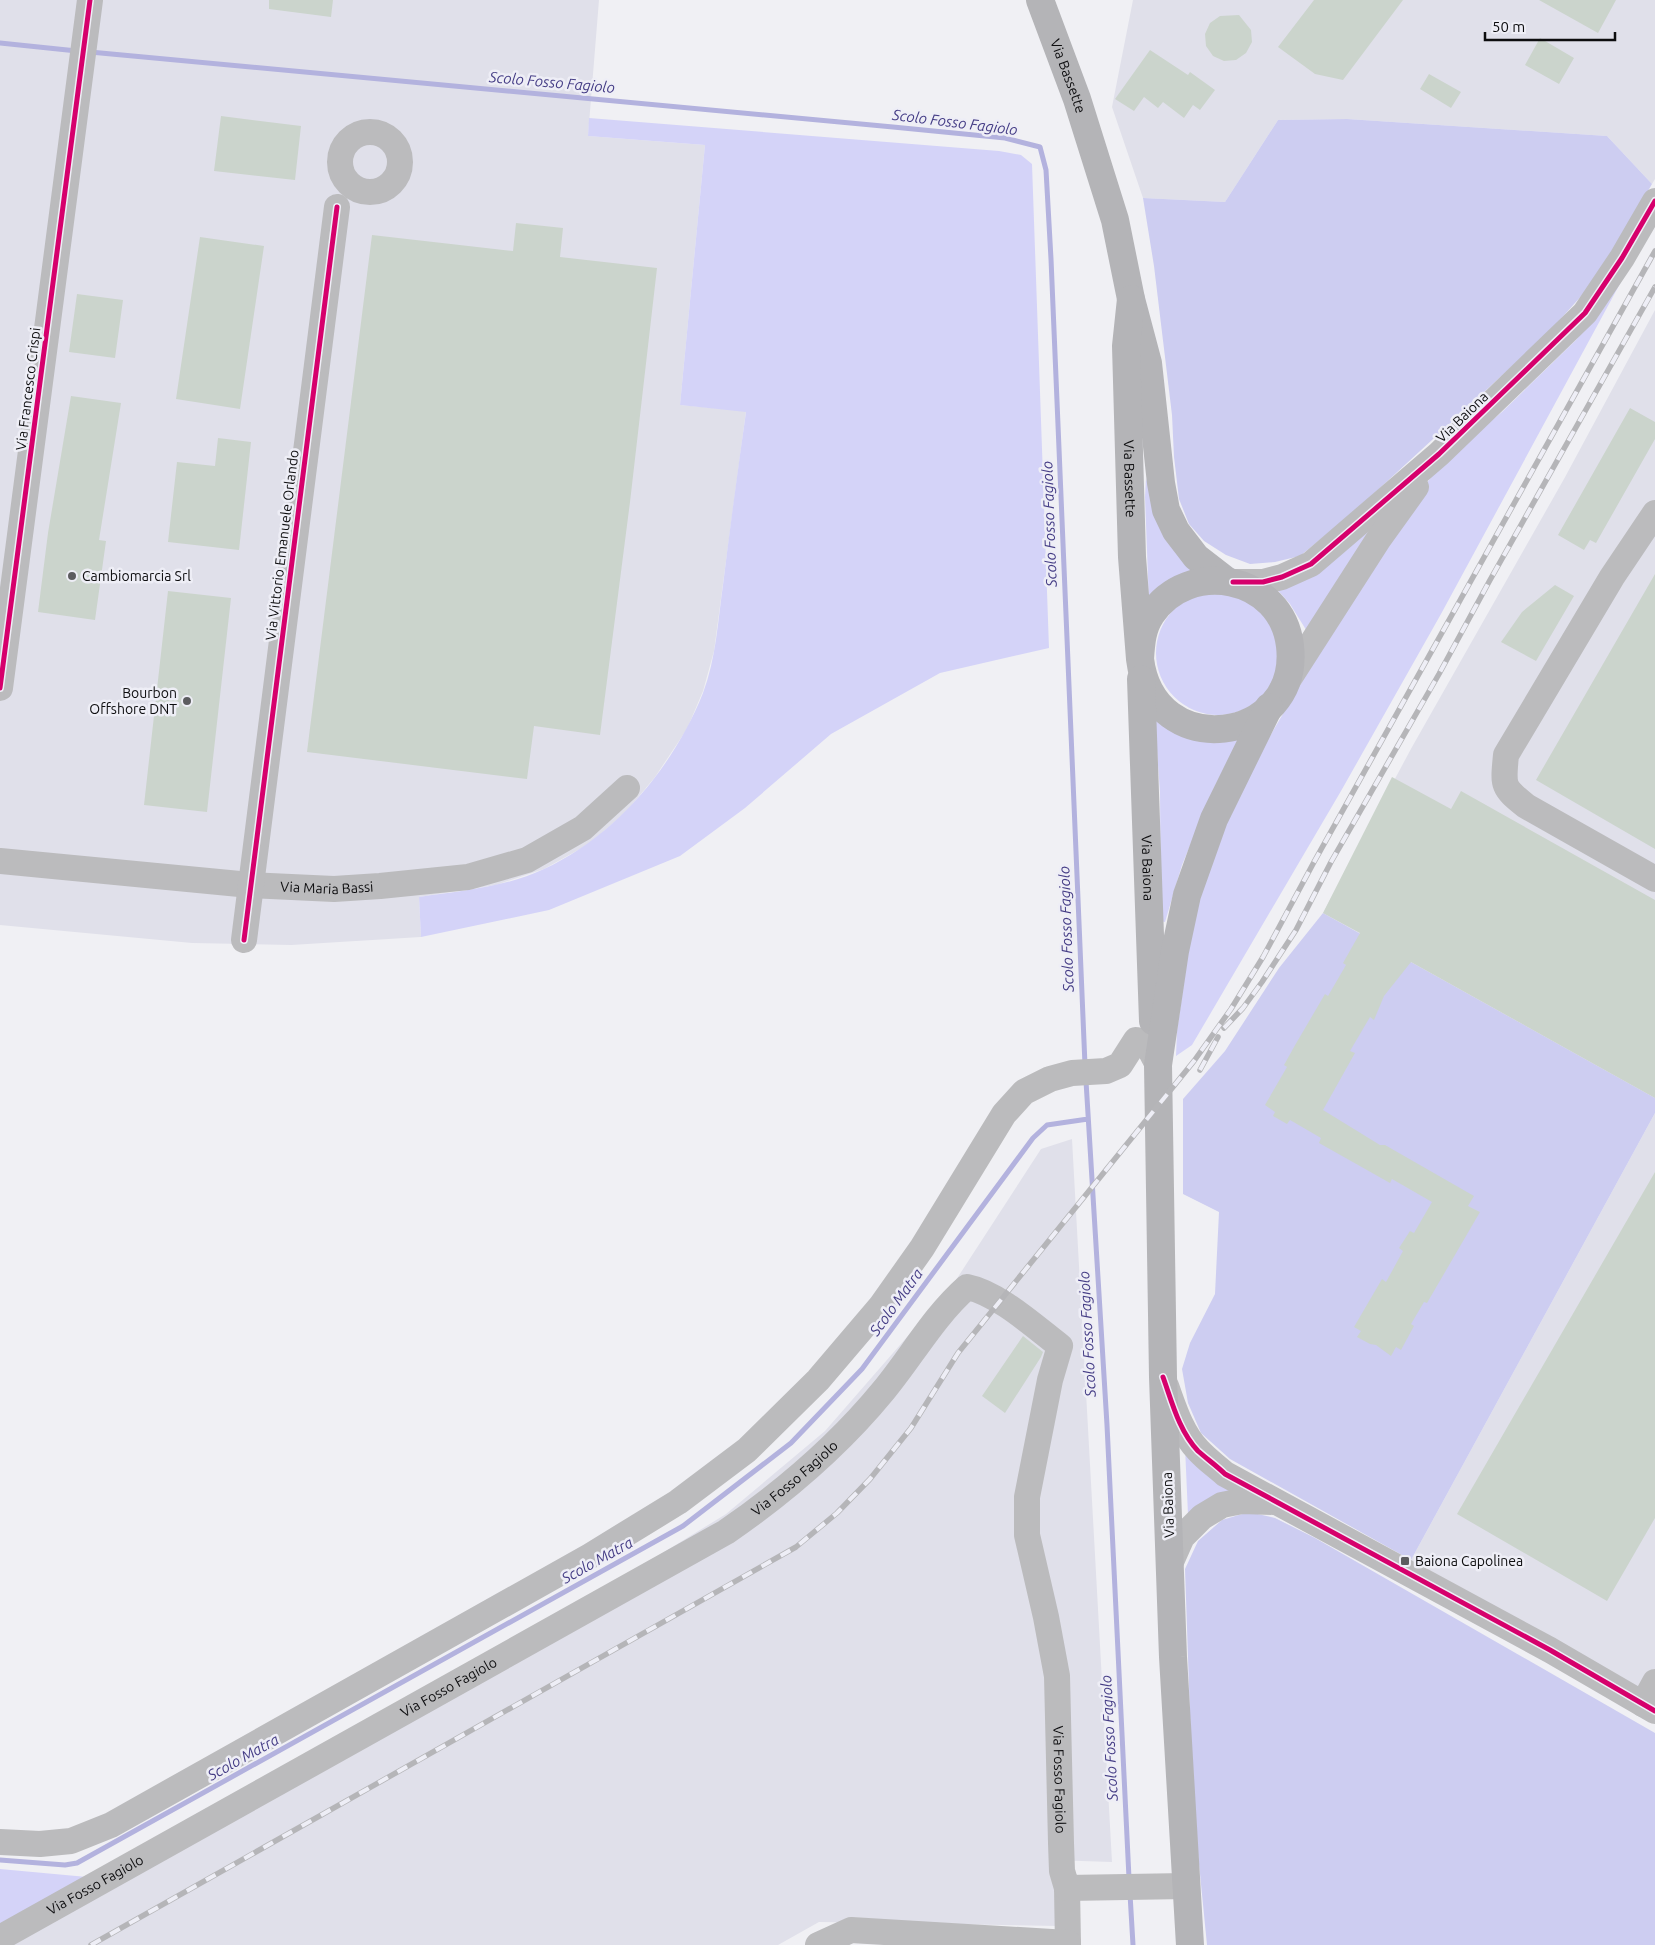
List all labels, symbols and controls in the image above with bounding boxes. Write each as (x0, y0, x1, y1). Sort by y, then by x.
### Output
scale bar (1485, 10, 1615, 42)
text: 50 m (1492, 18, 1525, 35)
street label: Via Bassette (1047, 37, 1089, 115)
water label: Scolo Fosso Fagiolo (487, 68, 616, 96)
water label: Scolo Fosso Fagiolo (890, 106, 1019, 138)
street label: Via Francesco Crispi (13, 327, 43, 451)
street label: Via Baiona (1433, 388, 1491, 446)
street label: Via Bassette (1121, 440, 1139, 518)
street label: Via Vittorio Emanuele Orlando (262, 449, 302, 641)
water label: Scolo Fosso Fagiolo (1038, 461, 1060, 588)
place label: Cambiomarcia Srl (82, 568, 191, 584)
marker: Cambiomarcia Srl (66, 570, 78, 582)
place label: Bourbon Offshore DNT (89, 685, 177, 717)
marker: Bourbon Offshore DNT (181, 695, 193, 707)
street label: Via Baiona (1138, 835, 1157, 901)
water label: Scolo Fosso Fagiolo (1055, 866, 1077, 993)
street label: Via Maria Bassi (280, 878, 374, 897)
water label: Scolo Matra (865, 1265, 926, 1340)
water label: Scolo Fosso Fagiolo (1075, 1271, 1099, 1398)
street label: Via Fosso Fagiolo (748, 1437, 841, 1519)
street label: Via Baiona (1159, 1472, 1177, 1538)
water label: Scolo Matra (558, 1533, 636, 1587)
place label: Baiona Capolinea (1415, 1553, 1523, 1569)
marker: Baiona Capolinea (1399, 1555, 1411, 1567)
street label: Via Fosso Fagiolo (398, 1654, 500, 1720)
water label: Scolo Fosso Fagiolo (1097, 1675, 1121, 1802)
street label: Via Fosso Fagiolo (1050, 1726, 1069, 1834)
water label: Scolo Matra (204, 1730, 282, 1784)
street label: Via Fosso Fagiolo (44, 1851, 146, 1918)

